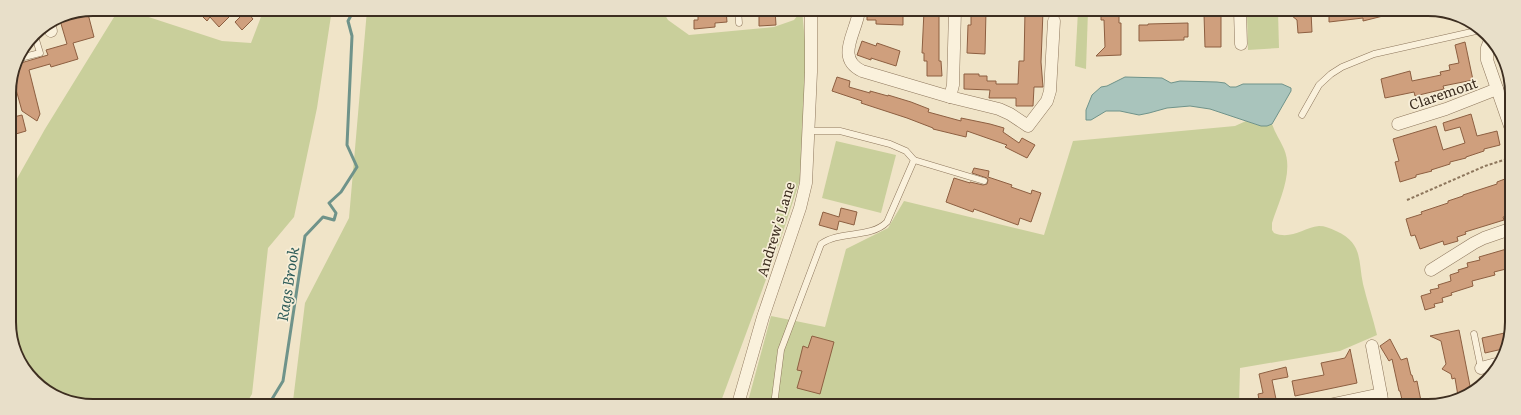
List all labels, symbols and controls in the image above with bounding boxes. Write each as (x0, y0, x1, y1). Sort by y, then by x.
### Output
street label: Claremont (1406, 72, 1480, 114)
street label: Andrew's Lane (751, 179, 799, 279)
water label: Rags Brook (270, 244, 304, 323)

